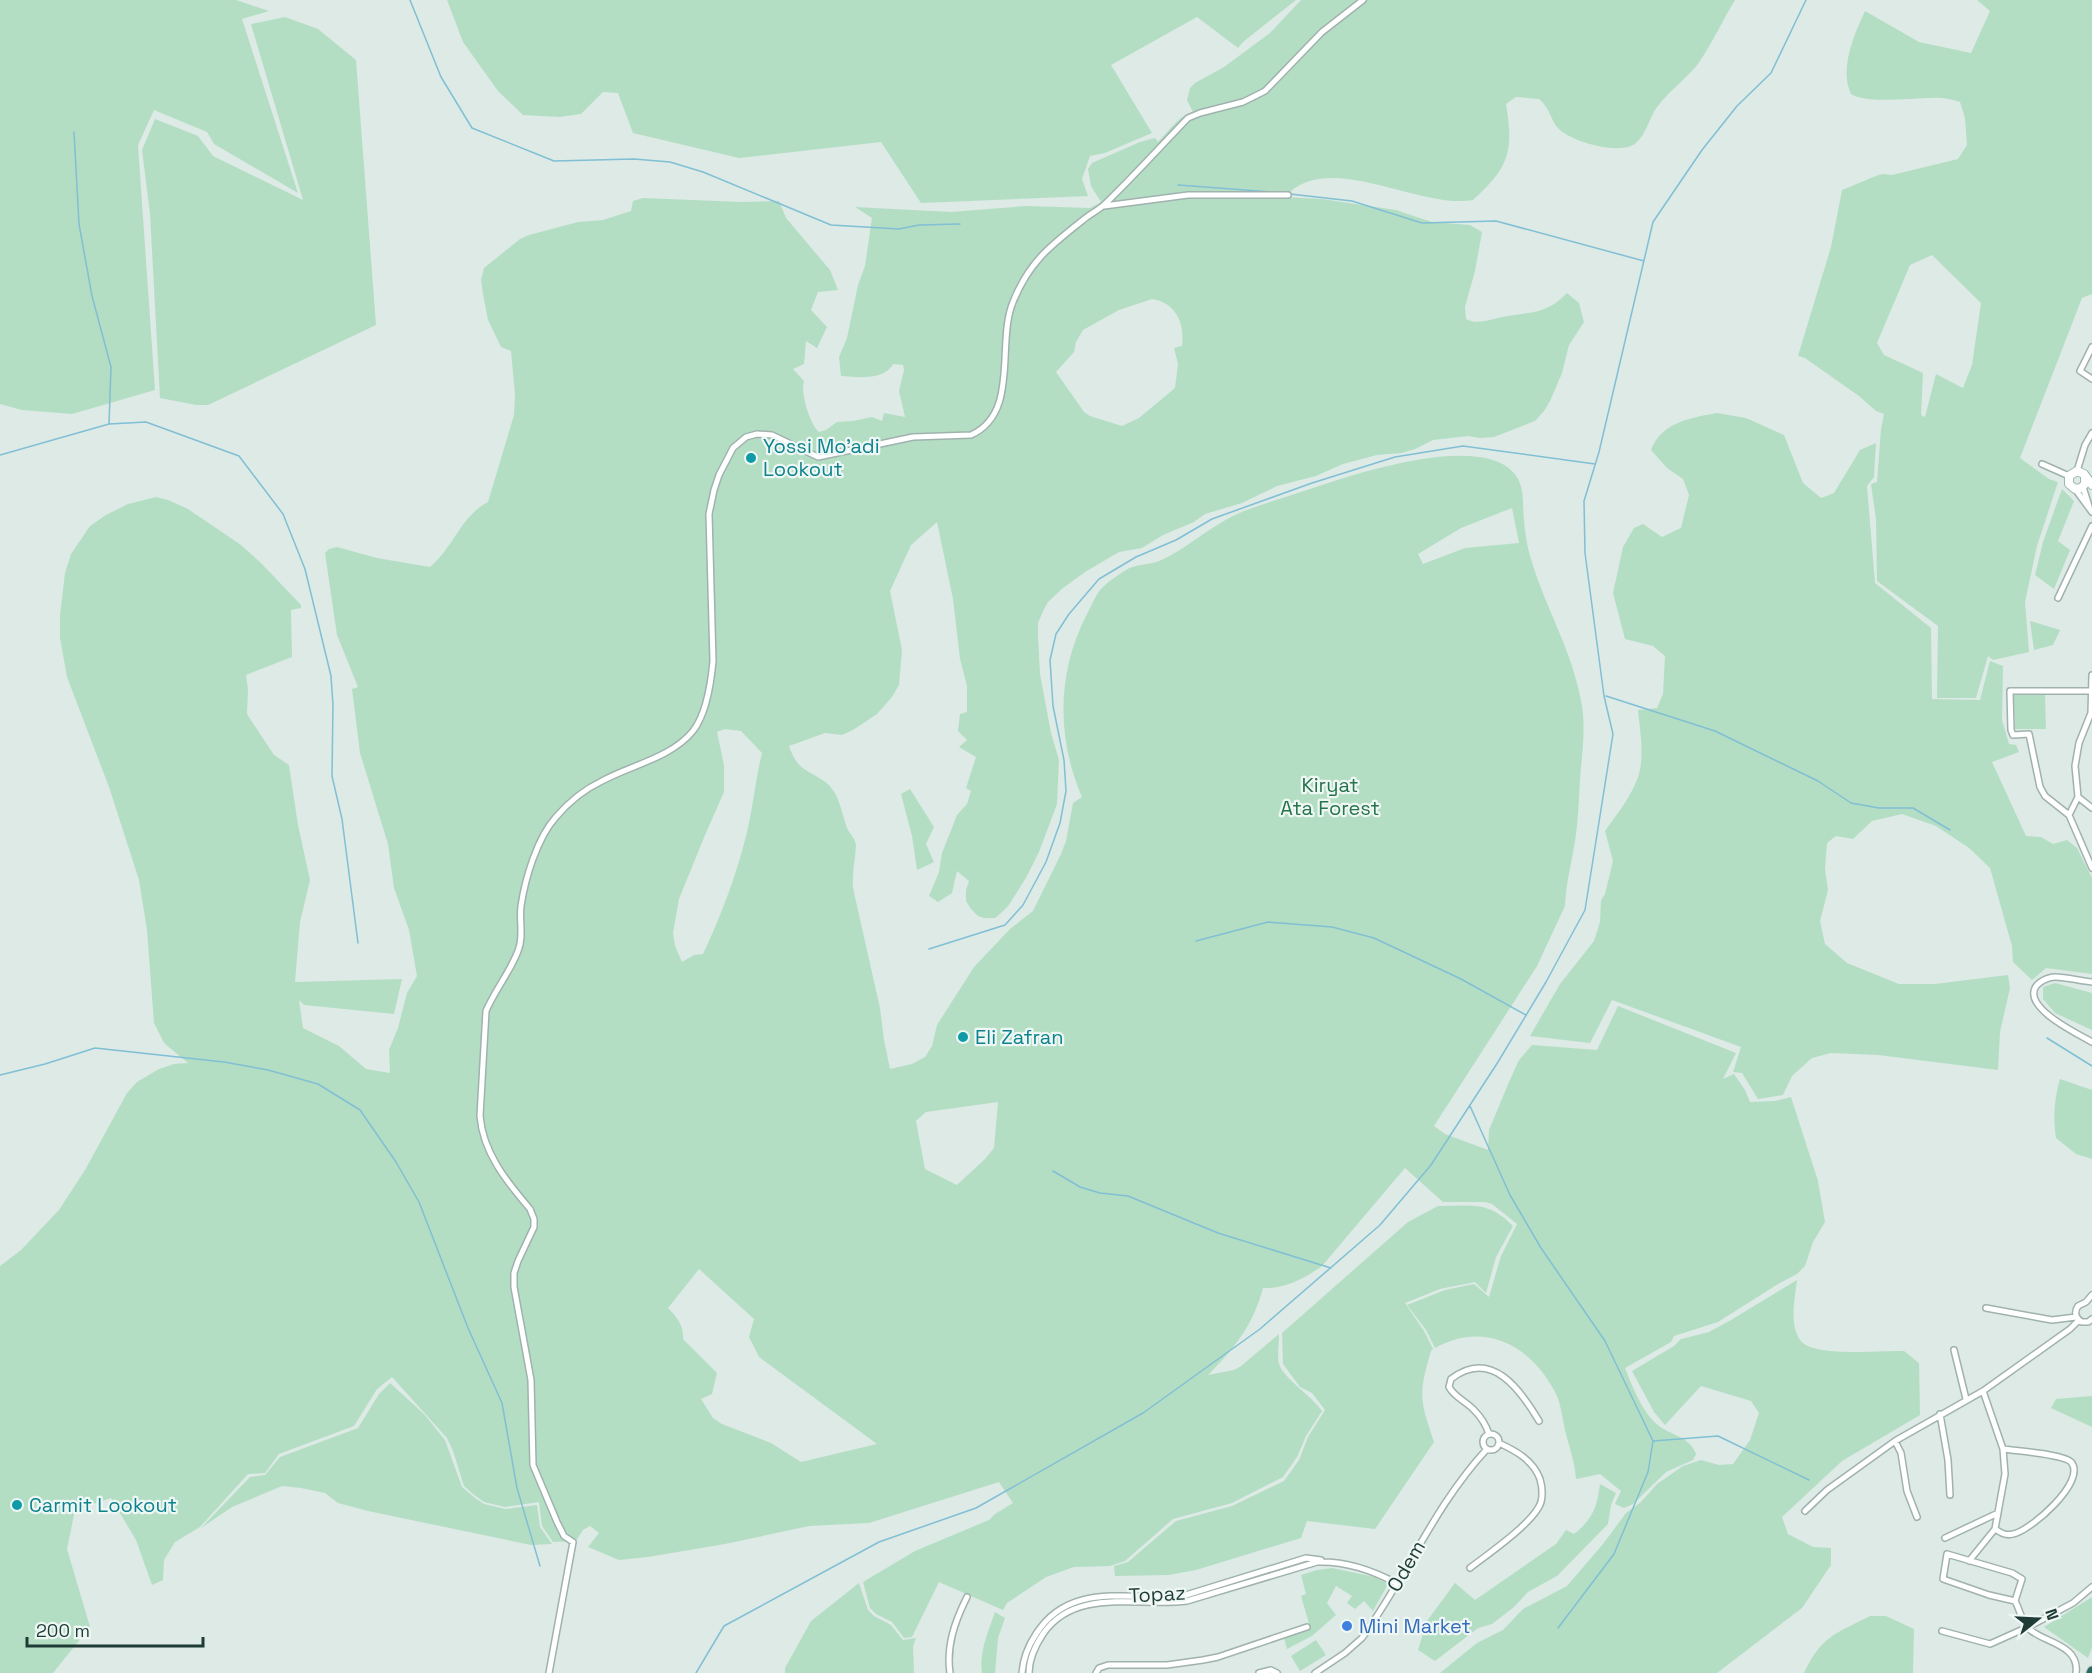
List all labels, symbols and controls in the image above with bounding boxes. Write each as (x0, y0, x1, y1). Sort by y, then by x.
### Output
place label: Yossi Mo'adi Lookout (763, 433, 880, 482)
marker: Yossi Mo'adi Lookout (744, 451, 758, 465)
park label: Kiryat Ata Forest (1280, 772, 1380, 821)
place label: Eli Zafran (975, 1024, 1063, 1050)
marker: Eli Zafran (956, 1030, 970, 1044)
place label: Carmit Lookout (29, 1492, 177, 1518)
marker: Carmit Lookout (10, 1498, 24, 1512)
street label: Odem (1381, 1536, 1431, 1596)
street label: Topaz (1128, 1580, 1186, 1608)
north arrow (2008, 1589, 2068, 1649)
text: N (2040, 1606, 2063, 1623)
scale bar (27, 1610, 202, 1648)
place label: Mini Market (1359, 1613, 1471, 1639)
text: 200 m (36, 1619, 90, 1642)
marker: Mini Market (1340, 1619, 1354, 1633)

